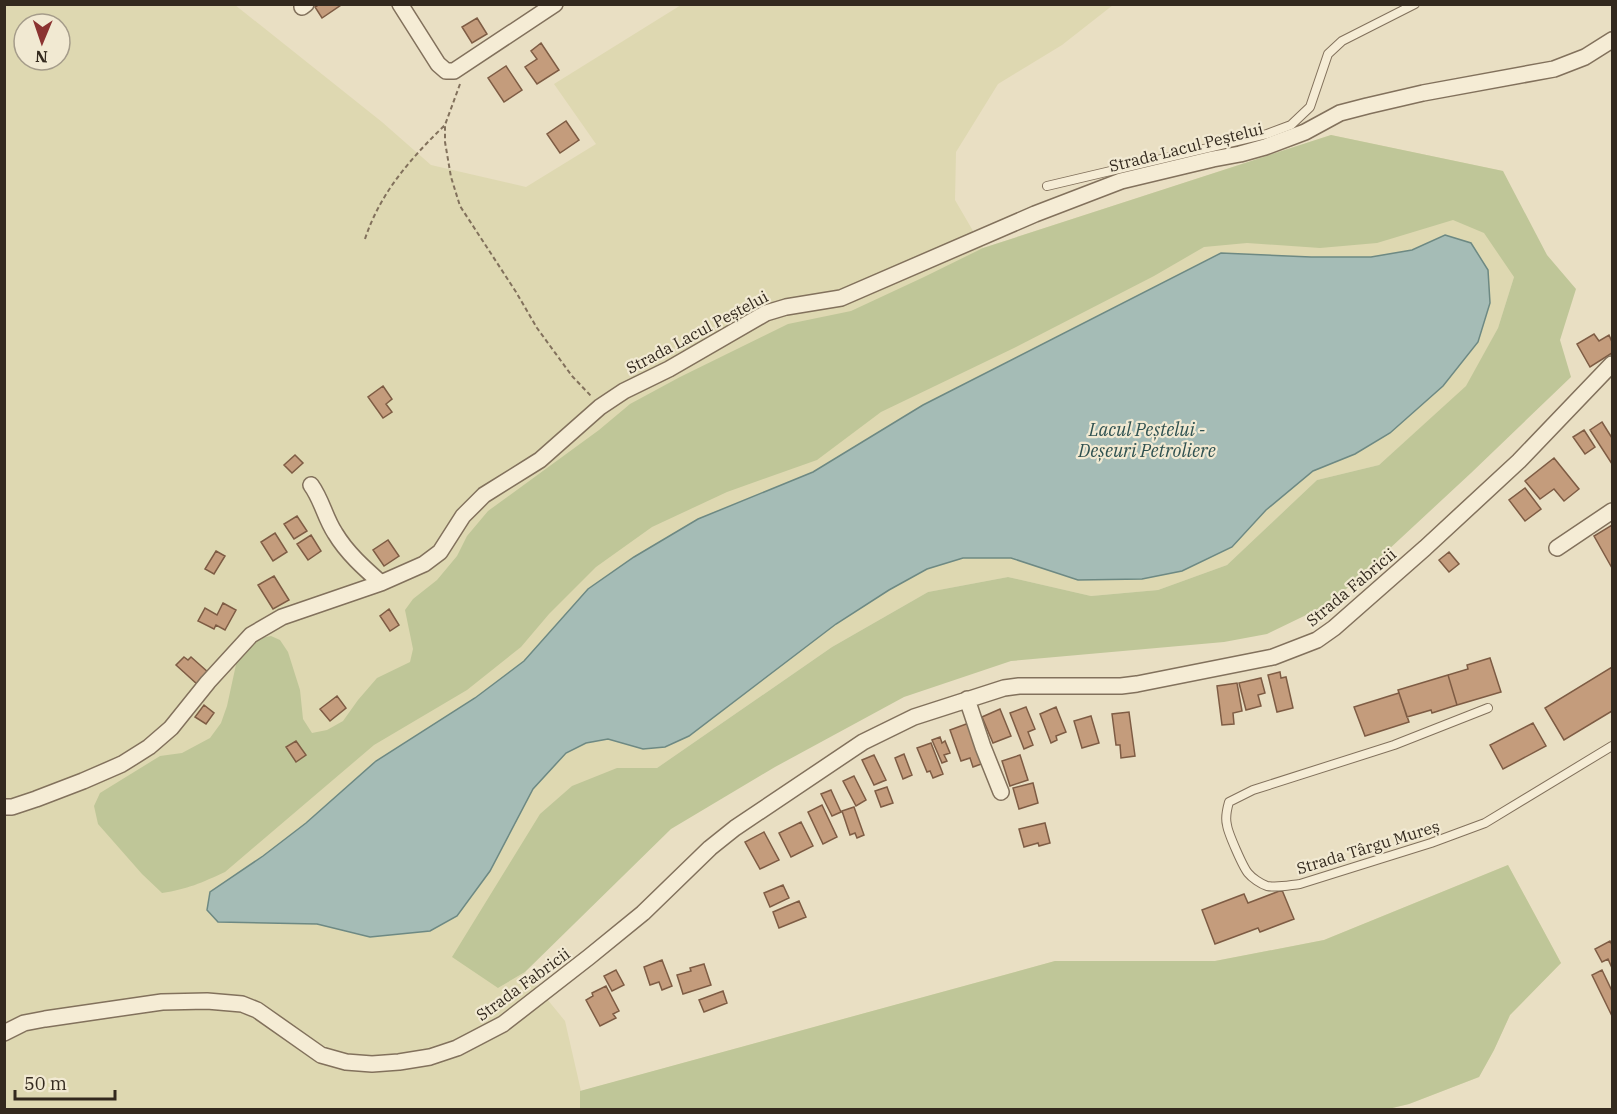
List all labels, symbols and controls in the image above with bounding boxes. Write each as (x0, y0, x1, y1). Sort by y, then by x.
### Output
north arrow (12, 12, 72, 72)
text: N (35, 47, 48, 67)
street label: Strada Lacul Peștelui (1107, 118, 1265, 176)
street label: Strada Lacul Peștelui (623, 286, 771, 378)
water label: Lacul Peștelui - Deșeuri Petroliere (1077, 418, 1216, 462)
street label: Strada Fabricii (1302, 544, 1400, 630)
street label: Strada Târgu Mureș (1294, 816, 1442, 878)
street label: Strada Fabricii (472, 943, 574, 1025)
scale bar (15, 1063, 116, 1101)
text: 50 m (24, 1072, 67, 1095)

